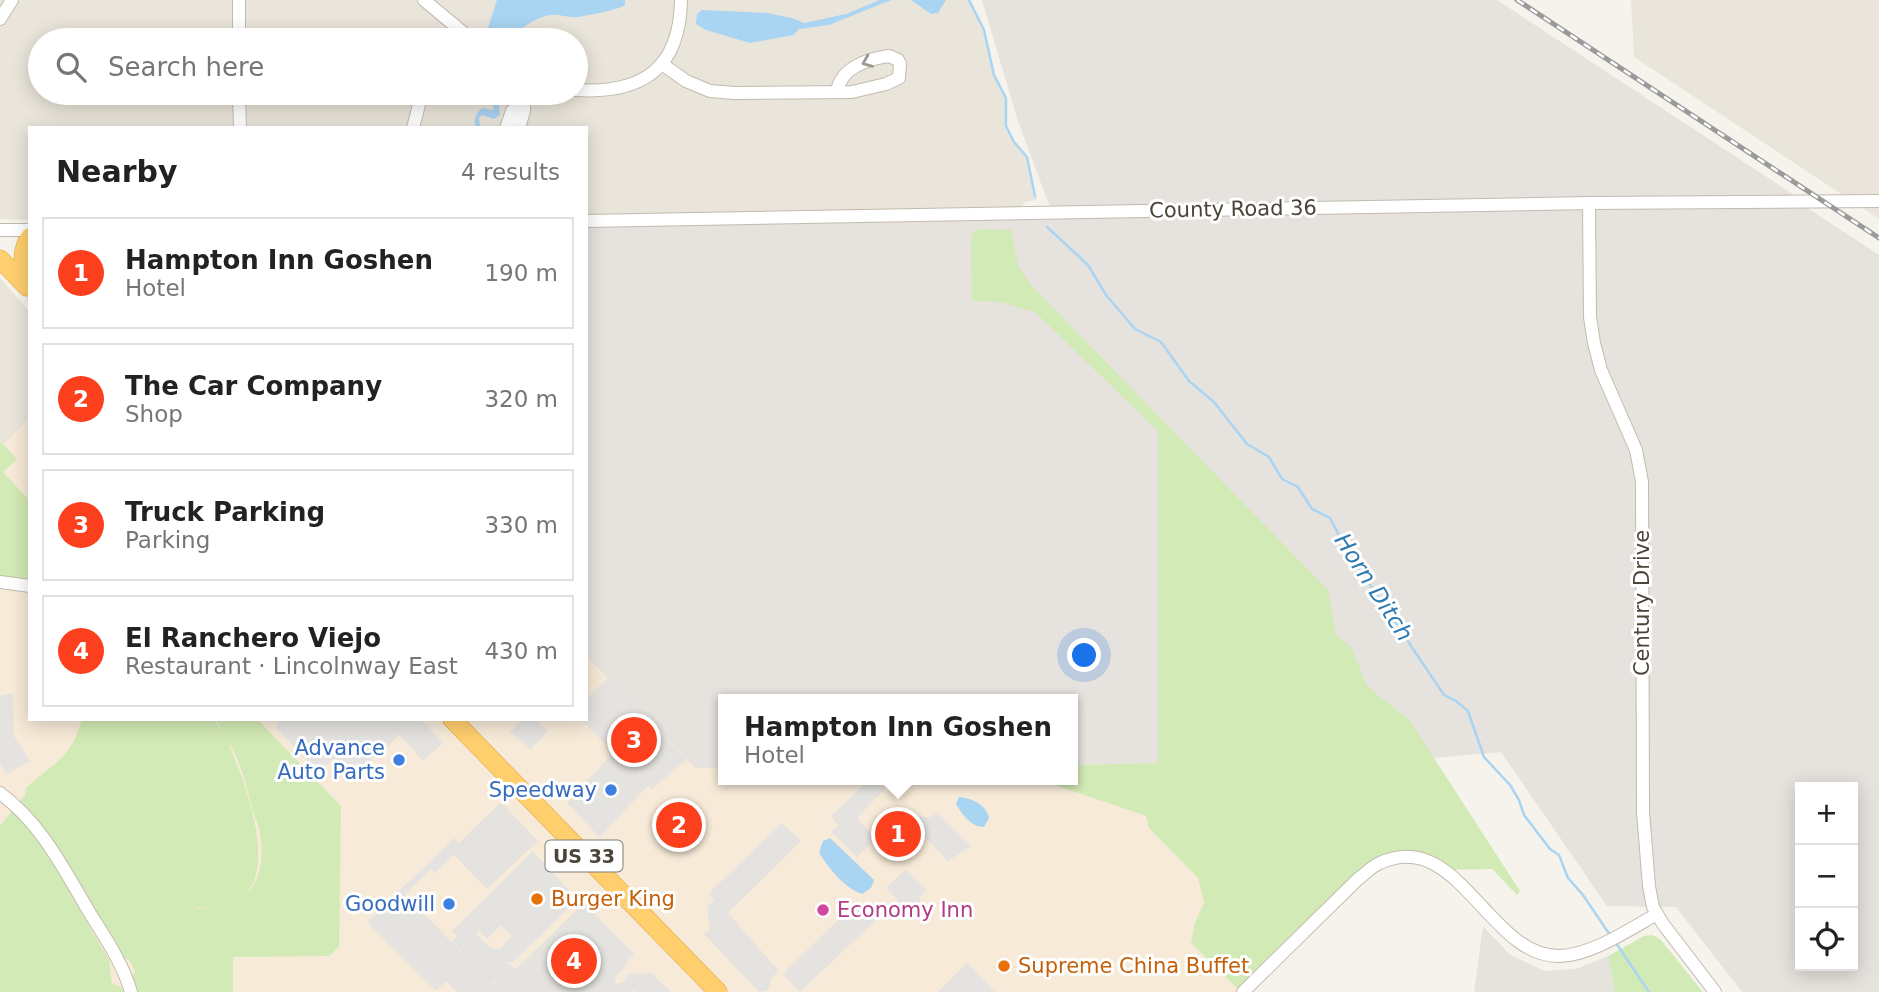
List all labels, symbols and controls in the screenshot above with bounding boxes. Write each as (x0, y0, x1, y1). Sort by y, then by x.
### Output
search box (28, 28, 588, 105)
icon: search (52, 48, 90, 86)
text: Search here (108, 52, 264, 82)
one-way arrow (861, 54, 873, 68)
text: Nearby (56, 154, 178, 189)
text: 4 results (461, 159, 560, 185)
street label: County Road 36 (1149, 196, 1317, 222)
text: Hampton Inn Goshen (125, 245, 433, 275)
text: 1 (73, 260, 89, 286)
text: 190 m (484, 260, 558, 286)
text: Hotel (125, 275, 186, 301)
text: The Car Company (125, 371, 382, 401)
text: 2 (73, 386, 89, 412)
text: 320 m (484, 386, 558, 412)
text: Shop (125, 401, 183, 427)
text: Truck Parking (125, 497, 325, 527)
text: 3 (73, 512, 89, 538)
text: 330 m (484, 512, 558, 538)
text: Parking (125, 527, 210, 553)
water label: Horn Ditch (1330, 528, 1418, 646)
street label: Century Drive (1630, 530, 1654, 676)
text: El Ranchero Viejo (125, 623, 381, 653)
text: 4 (73, 638, 89, 664)
text: 430 m (484, 638, 558, 664)
your location (1067, 638, 1101, 672)
text: Restaurant · Lincolnway East (125, 653, 458, 679)
popup (718, 694, 1078, 785)
text: Hampton Inn Goshen (744, 712, 1052, 742)
pin: 3 (611, 714, 657, 766)
place label: Advance Auto Parts (277, 736, 385, 784)
text: Hotel (744, 742, 805, 768)
marker: Advance Auto Parts (391, 752, 407, 768)
place label: Speedway (489, 778, 597, 802)
marker: Speedway (603, 782, 619, 798)
map controls (1795, 782, 1858, 971)
button: + (1795, 782, 1858, 845)
pin: 2 (656, 799, 702, 851)
pin: 1 (875, 808, 921, 860)
road number: US 33 (546, 841, 622, 872)
button: − (1795, 845, 1858, 908)
place label: Burger King (551, 887, 675, 911)
marker: Burger King (529, 891, 545, 907)
place label: Goodwill (345, 892, 435, 916)
marker: Goodwill (441, 896, 457, 912)
place label: Economy Inn (837, 898, 973, 922)
marker: Economy Inn (815, 902, 831, 918)
button: locate (1795, 908, 1858, 971)
pin: 4 (551, 935, 597, 987)
place label: Supreme China Buffet (1018, 954, 1249, 978)
marker: Supreme China Buffet (996, 958, 1012, 974)

